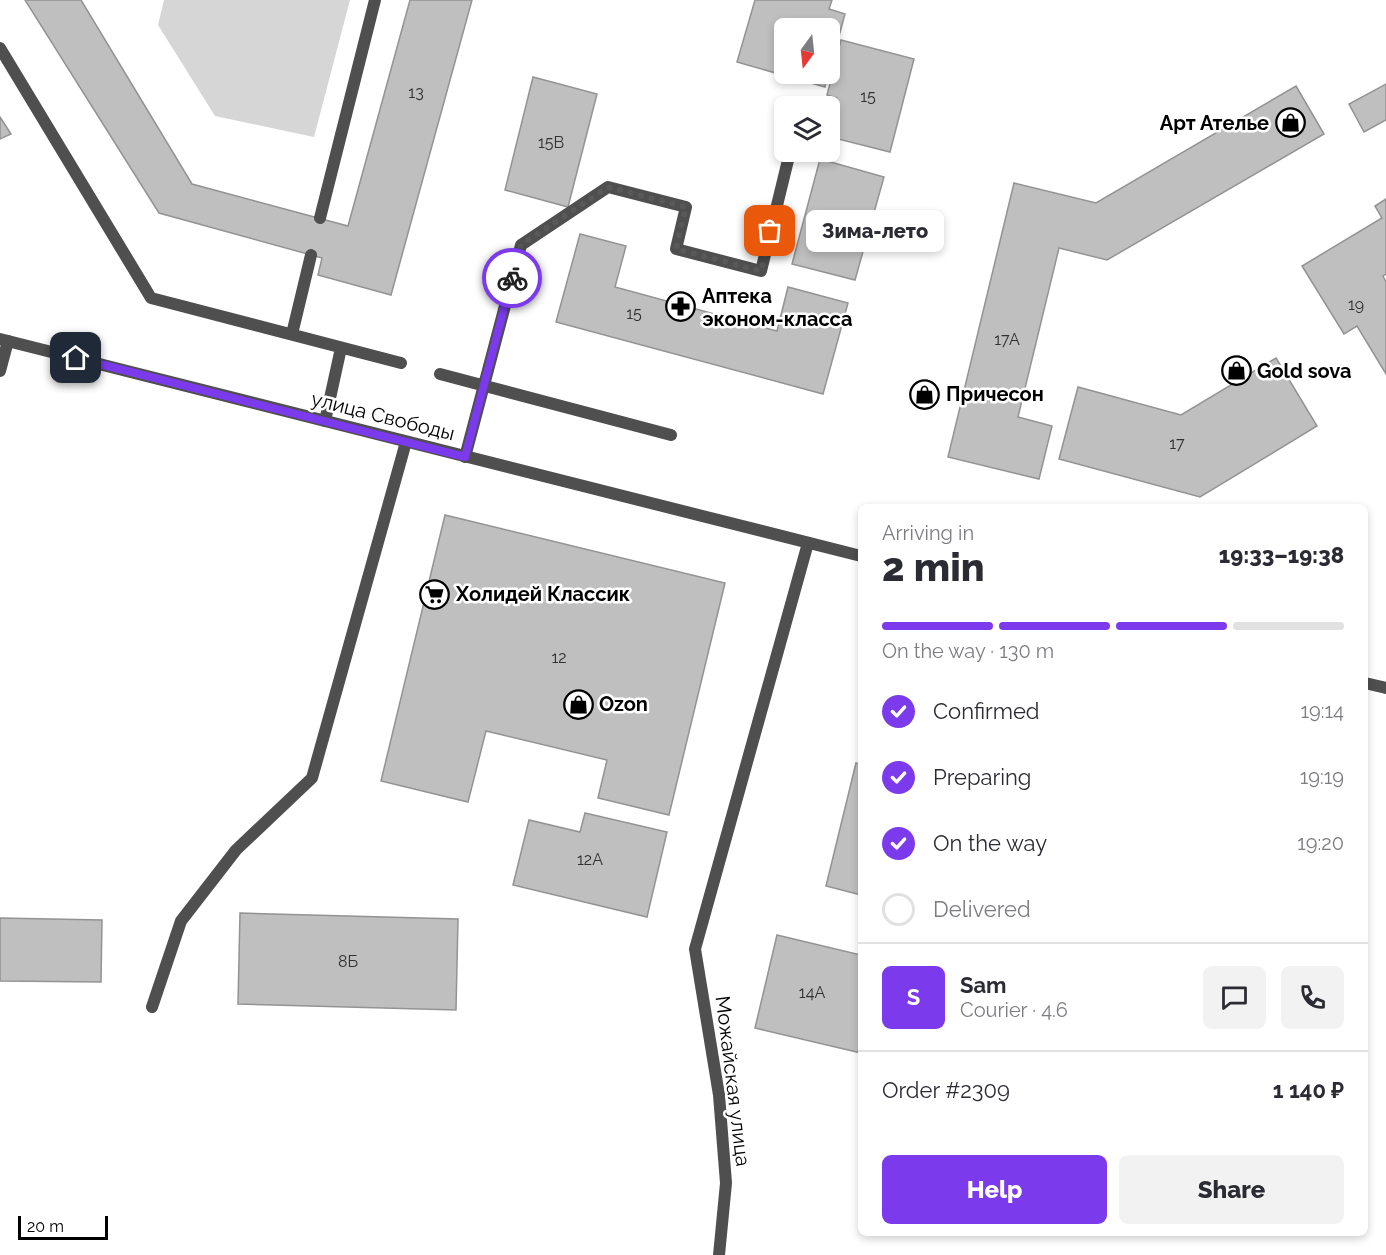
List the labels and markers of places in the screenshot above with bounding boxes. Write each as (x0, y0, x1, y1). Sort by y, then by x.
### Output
shop icon: Арт Ателье (1274, 107, 1306, 139)
place label: Арт Ателье (1160, 111, 1269, 135)
pin (744, 205, 795, 256)
callout: Зима-лето (806, 210, 944, 252)
place label: Аптека эконом-класса (702, 284, 852, 331)
pharmacy icon: Аптека эконом-класса (665, 291, 697, 323)
pin (50, 332, 101, 383)
shop icon: Gold sova (1220, 355, 1252, 387)
place label: Gold sova (1257, 359, 1352, 383)
shop icon: Причесон (909, 378, 941, 410)
place label: Причесон (946, 382, 1044, 406)
supermarket icon: Холидей Классик (419, 578, 451, 610)
place label: Холидей Классик (455, 582, 630, 606)
shop icon: Ozon (562, 688, 594, 720)
place label: Ozon (599, 692, 648, 716)

